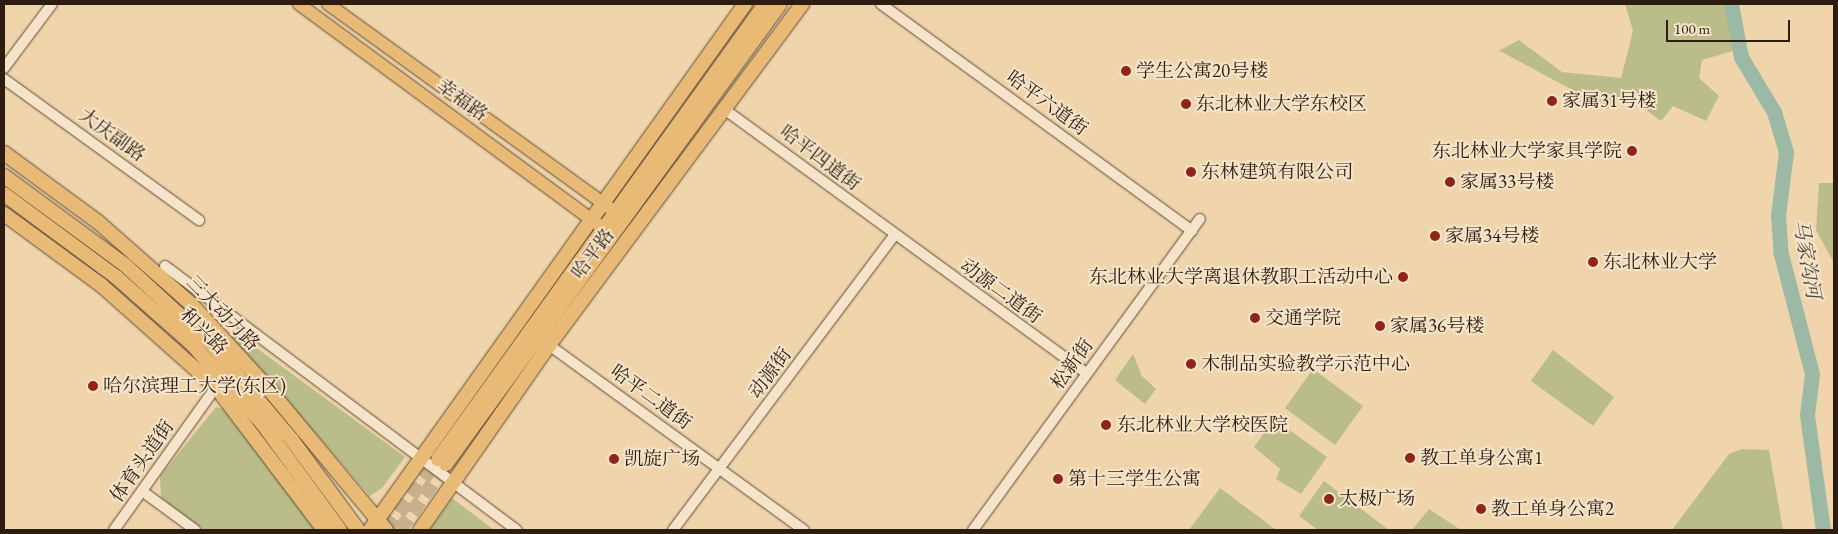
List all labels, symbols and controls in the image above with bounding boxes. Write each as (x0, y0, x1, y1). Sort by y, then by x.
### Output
scale bar (1668, 10, 1792, 42)
text: 100 m (1674, 19, 1710, 38)
place label: 学生公寓20号楼 (1136, 60, 1268, 82)
marker: 学生公寓20号楼 (1120, 65, 1132, 77)
street label: 哈平六道街 (1002, 66, 1092, 140)
street label: 幸福路 (432, 74, 492, 126)
place label: 家属31号楼 (1562, 90, 1656, 112)
place label: 东北林业大学东校区 (1196, 93, 1367, 115)
marker: 家属31号楼 (1546, 95, 1558, 107)
marker: 东北林业大学东校区 (1180, 98, 1192, 110)
street label: 大庆副路 (75, 103, 149, 167)
street label: 哈平四道街 (775, 120, 865, 196)
place label: 东北林业大学家具学院 (1432, 140, 1622, 162)
marker: 东北林业大学家具学院 (1626, 145, 1638, 157)
place label: 东林建筑有限公司 (1201, 161, 1353, 183)
marker: 东林建筑有限公司 (1185, 166, 1197, 178)
place label: 家属33号楼 (1460, 171, 1554, 193)
marker: 家属33号楼 (1444, 176, 1456, 188)
water label: 马家沟河 (1788, 218, 1826, 300)
street label: 哈平路 (567, 224, 619, 284)
place label: 家属34号楼 (1445, 225, 1539, 247)
marker: 家属34号楼 (1429, 230, 1441, 242)
place label: 东北林业大学 (1603, 251, 1717, 273)
street label: 动源二道街 (956, 254, 1046, 328)
marker: 东北林业大学 (1587, 256, 1599, 268)
place label: 东北林业大学离退休教职工活动中心 (1089, 266, 1393, 288)
street label: 三大动力路 (182, 271, 264, 355)
marker: 东北林业大学离退休教职工活动中心 (1397, 271, 1409, 283)
street label: 和兴路 (176, 303, 232, 359)
place label: 交通学院 (1265, 307, 1341, 329)
marker: 交通学院 (1249, 312, 1261, 324)
place label: 家属36号楼 (1390, 315, 1484, 337)
marker: 家属36号楼 (1374, 320, 1386, 332)
street label: 松新街 (1046, 334, 1098, 394)
street label: 动源街 (744, 343, 796, 403)
place label: 木制品实验教学示范中心 (1201, 353, 1410, 375)
marker: 木制品实验教学示范中心 (1185, 358, 1197, 370)
street label: 哈平二道街 (606, 360, 696, 434)
place label: 哈尔滨理工大学(东区) (103, 375, 286, 397)
marker: 哈尔滨理工大学(东区) (87, 380, 99, 392)
place label: 东北林业大学校医院 (1117, 414, 1288, 436)
street label: 体育头道街 (105, 416, 179, 506)
marker: 东北林业大学校医院 (1099, 418, 1113, 432)
place label: 教工单身公寓1 (1420, 447, 1543, 469)
place label: 凯旋广场 (624, 448, 700, 470)
marker: 教工单身公寓1 (1404, 452, 1416, 464)
marker: 凯旋广场 (608, 453, 620, 465)
place label: 第十三学生公寓 (1068, 468, 1201, 490)
marker: 第十三学生公寓 (1052, 473, 1064, 485)
place label: 太极广场 (1339, 488, 1415, 510)
marker: 太极广场 (1323, 493, 1335, 505)
place label: 教工单身公寓2 (1491, 498, 1614, 520)
marker: 教工单身公寓2 (1475, 503, 1487, 515)

